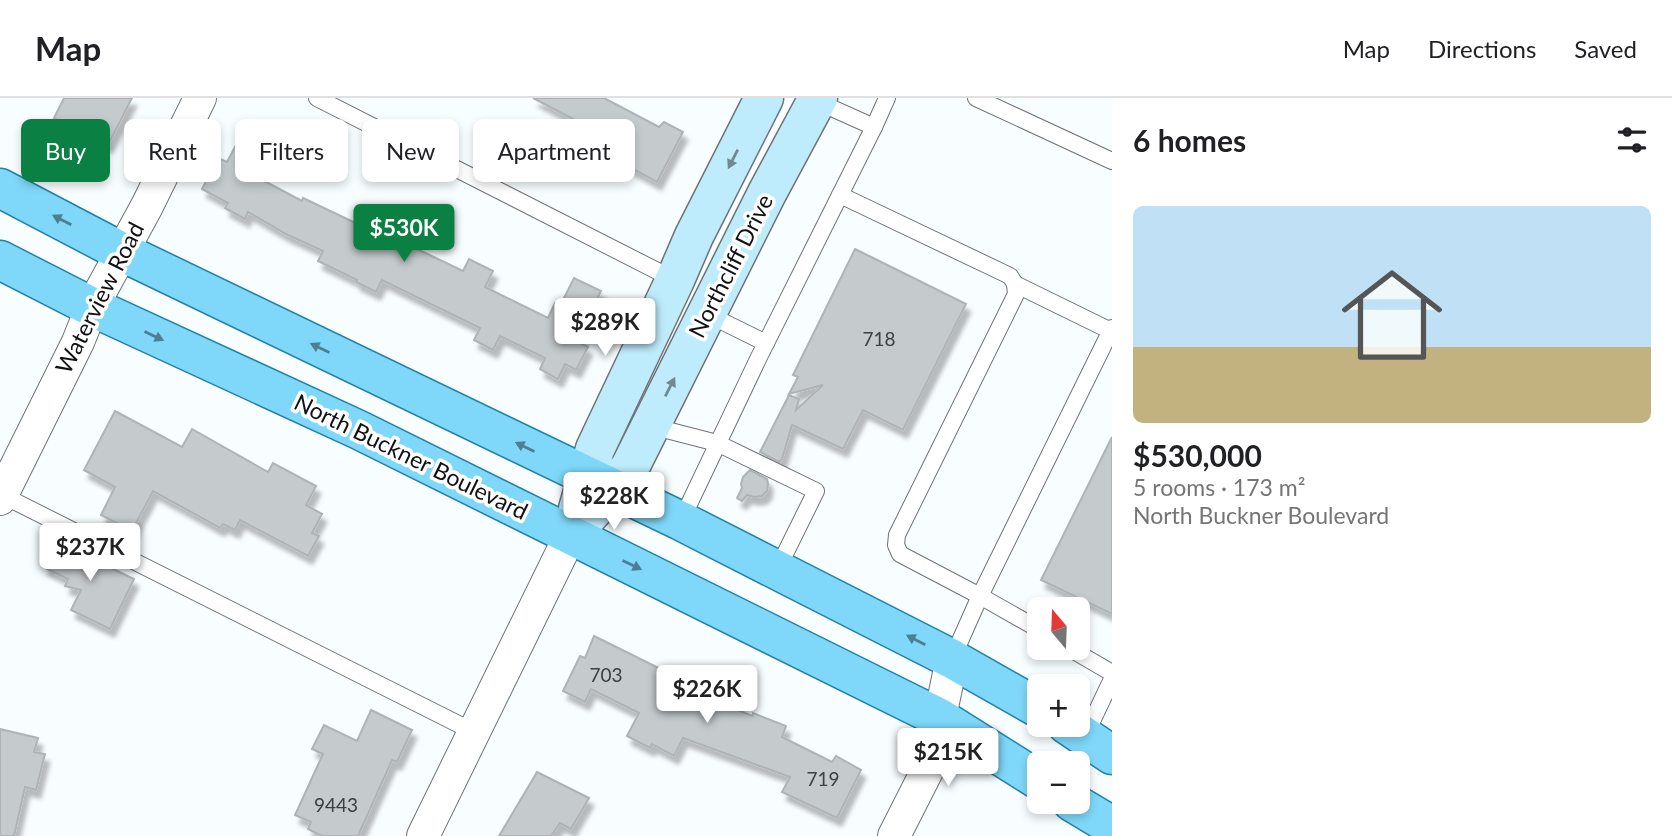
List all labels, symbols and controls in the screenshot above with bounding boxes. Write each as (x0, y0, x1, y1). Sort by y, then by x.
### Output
text: Map (35, 28, 101, 68)
text: Map (1343, 34, 1390, 63)
text: Directions (1428, 34, 1536, 63)
text: Saved (1574, 34, 1637, 63)
chip: Buy (21, 119, 110, 182)
chip: Rent (124, 119, 221, 182)
chip: Filters (235, 119, 348, 182)
chip: New (362, 119, 459, 182)
chip: Apartment (473, 119, 635, 182)
icon: filters (1613, 121, 1651, 159)
text: 6 homes (1133, 122, 1246, 158)
one-way arrow (728, 149, 739, 169)
street label: Northcliff Drive (682, 189, 778, 342)
pin: $530K (355, 204, 453, 264)
text: $530K (369, 213, 439, 241)
one-way arrow (52, 215, 72, 226)
street label: Waterview Road (49, 217, 149, 378)
icon: home (1329, 252, 1455, 378)
pin: $289K (556, 299, 654, 358)
text: $289K (570, 307, 640, 335)
house number: 718 (862, 327, 896, 350)
one-way arrow (144, 330, 164, 342)
one-way arrow (310, 342, 330, 353)
one-way arrow (665, 377, 676, 397)
street label: North Buckner Boulevard (290, 387, 533, 525)
text: $530,000 (1133, 437, 1262, 473)
one-way arrow (515, 441, 535, 453)
pin: $228K (565, 472, 663, 532)
text: 5 rooms · 173 m² (1133, 473, 1305, 501)
text: $228K (579, 481, 649, 509)
text: North Buckner Boulevard (1133, 501, 1389, 529)
pin: $237K (41, 524, 139, 583)
text: $237K (55, 532, 125, 560)
one-way arrow (622, 559, 642, 570)
north arrow (1027, 597, 1090, 660)
map controls (1027, 597, 1090, 814)
one-way arrow (906, 634, 926, 646)
house number: 703 (589, 663, 623, 686)
pin: $226K (658, 666, 756, 725)
text: $226K (672, 674, 742, 702)
button: + (1027, 674, 1090, 737)
pin: $215K (899, 728, 997, 788)
text: $215K (913, 737, 983, 765)
button: − (1027, 751, 1090, 814)
house number: 719 (806, 767, 840, 790)
house number: 9443 (314, 793, 358, 816)

